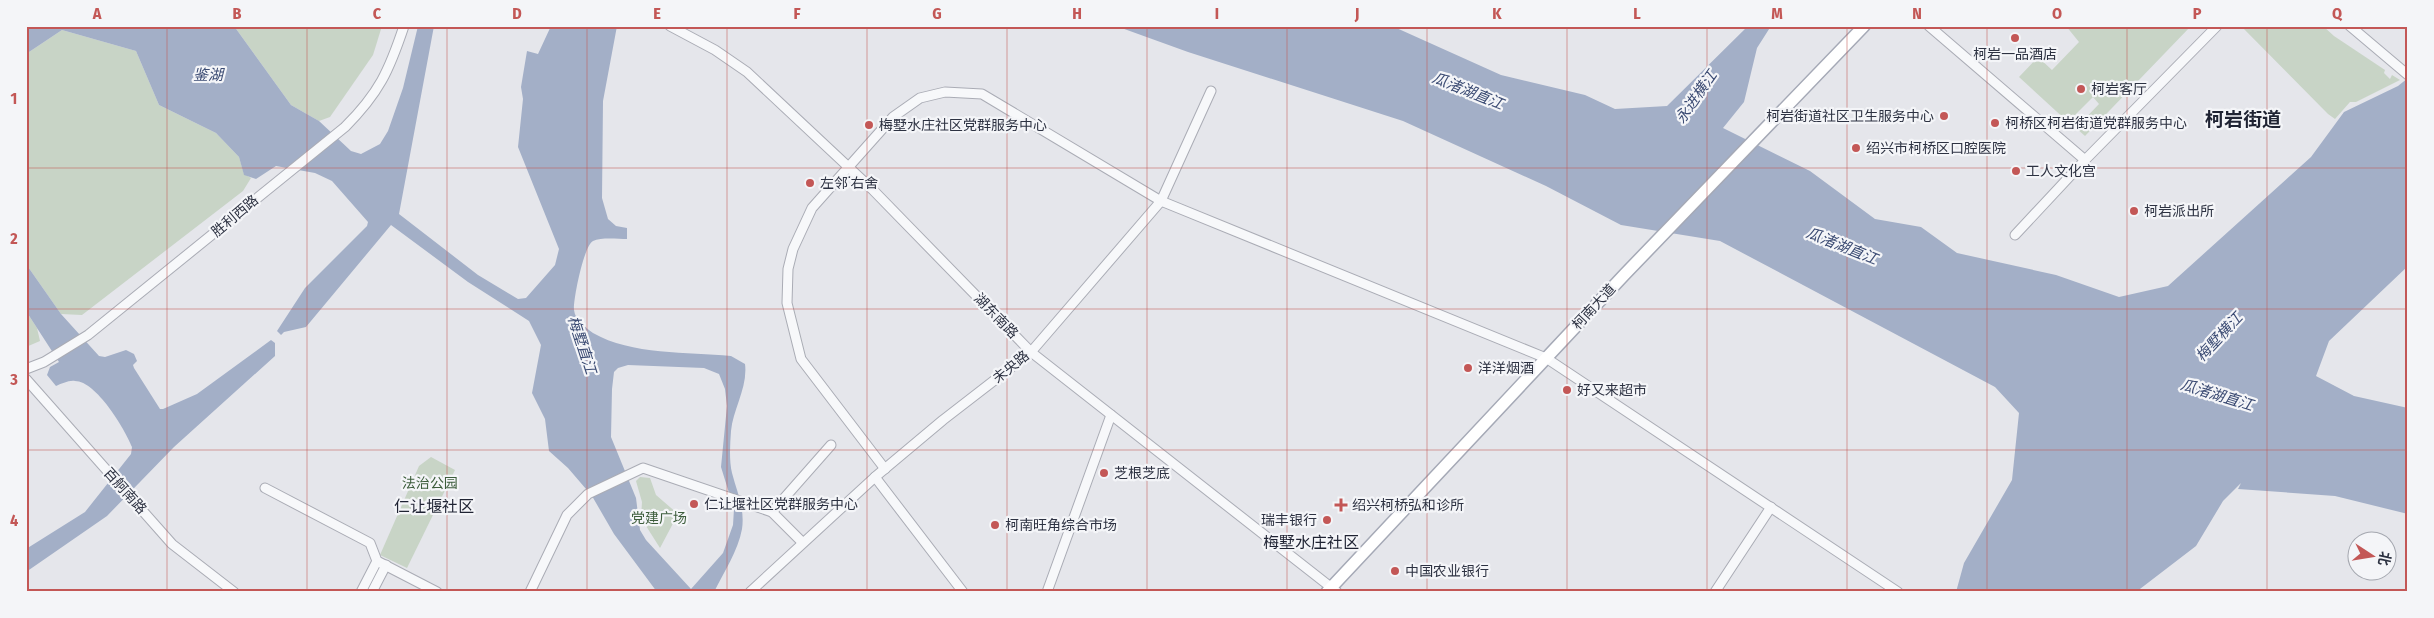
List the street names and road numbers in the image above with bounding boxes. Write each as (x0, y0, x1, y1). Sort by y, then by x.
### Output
street label: 胜利西路 (208, 191, 262, 241)
street label: 柯南大道 (1569, 281, 1619, 333)
street label: 湖东南路 (970, 290, 1022, 342)
street label: 未央路 (989, 347, 1033, 387)
street label: 百舸南路 (100, 465, 150, 517)

